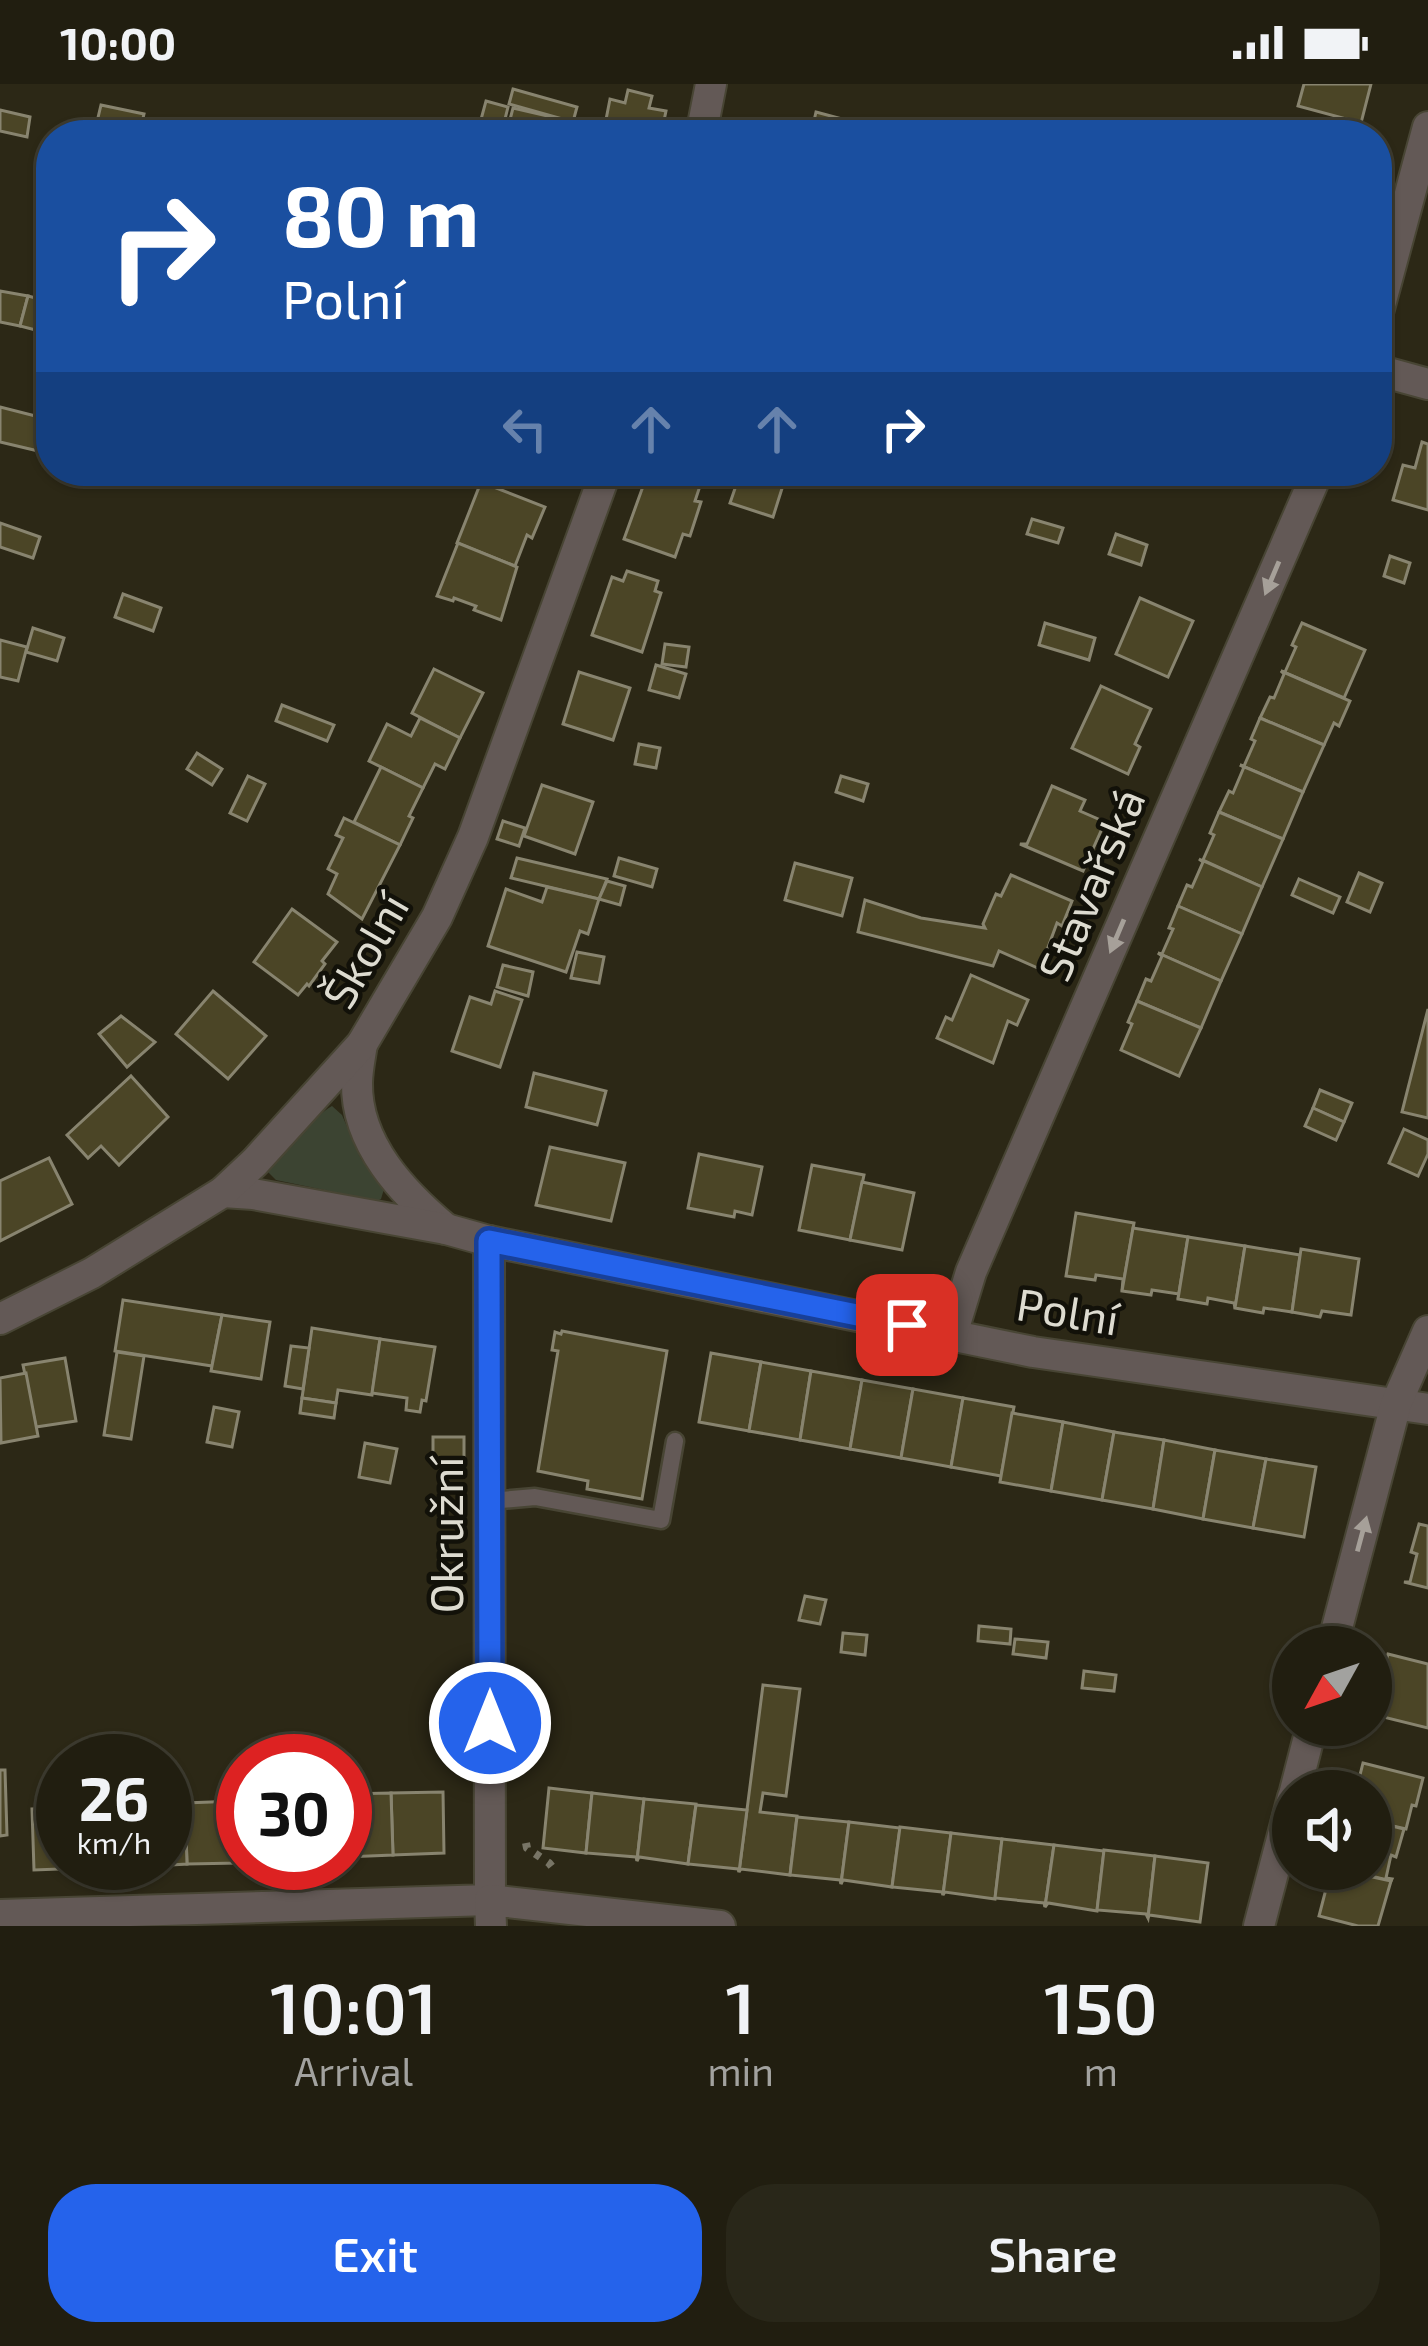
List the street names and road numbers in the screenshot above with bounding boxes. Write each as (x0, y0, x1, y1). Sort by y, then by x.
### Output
street label: Stavařská (1025, 780, 1155, 988)
street label: Školní (310, 881, 419, 1017)
street label: Polní (1013, 1275, 1125, 1345)
street label: Okružní (418, 1455, 472, 1613)

